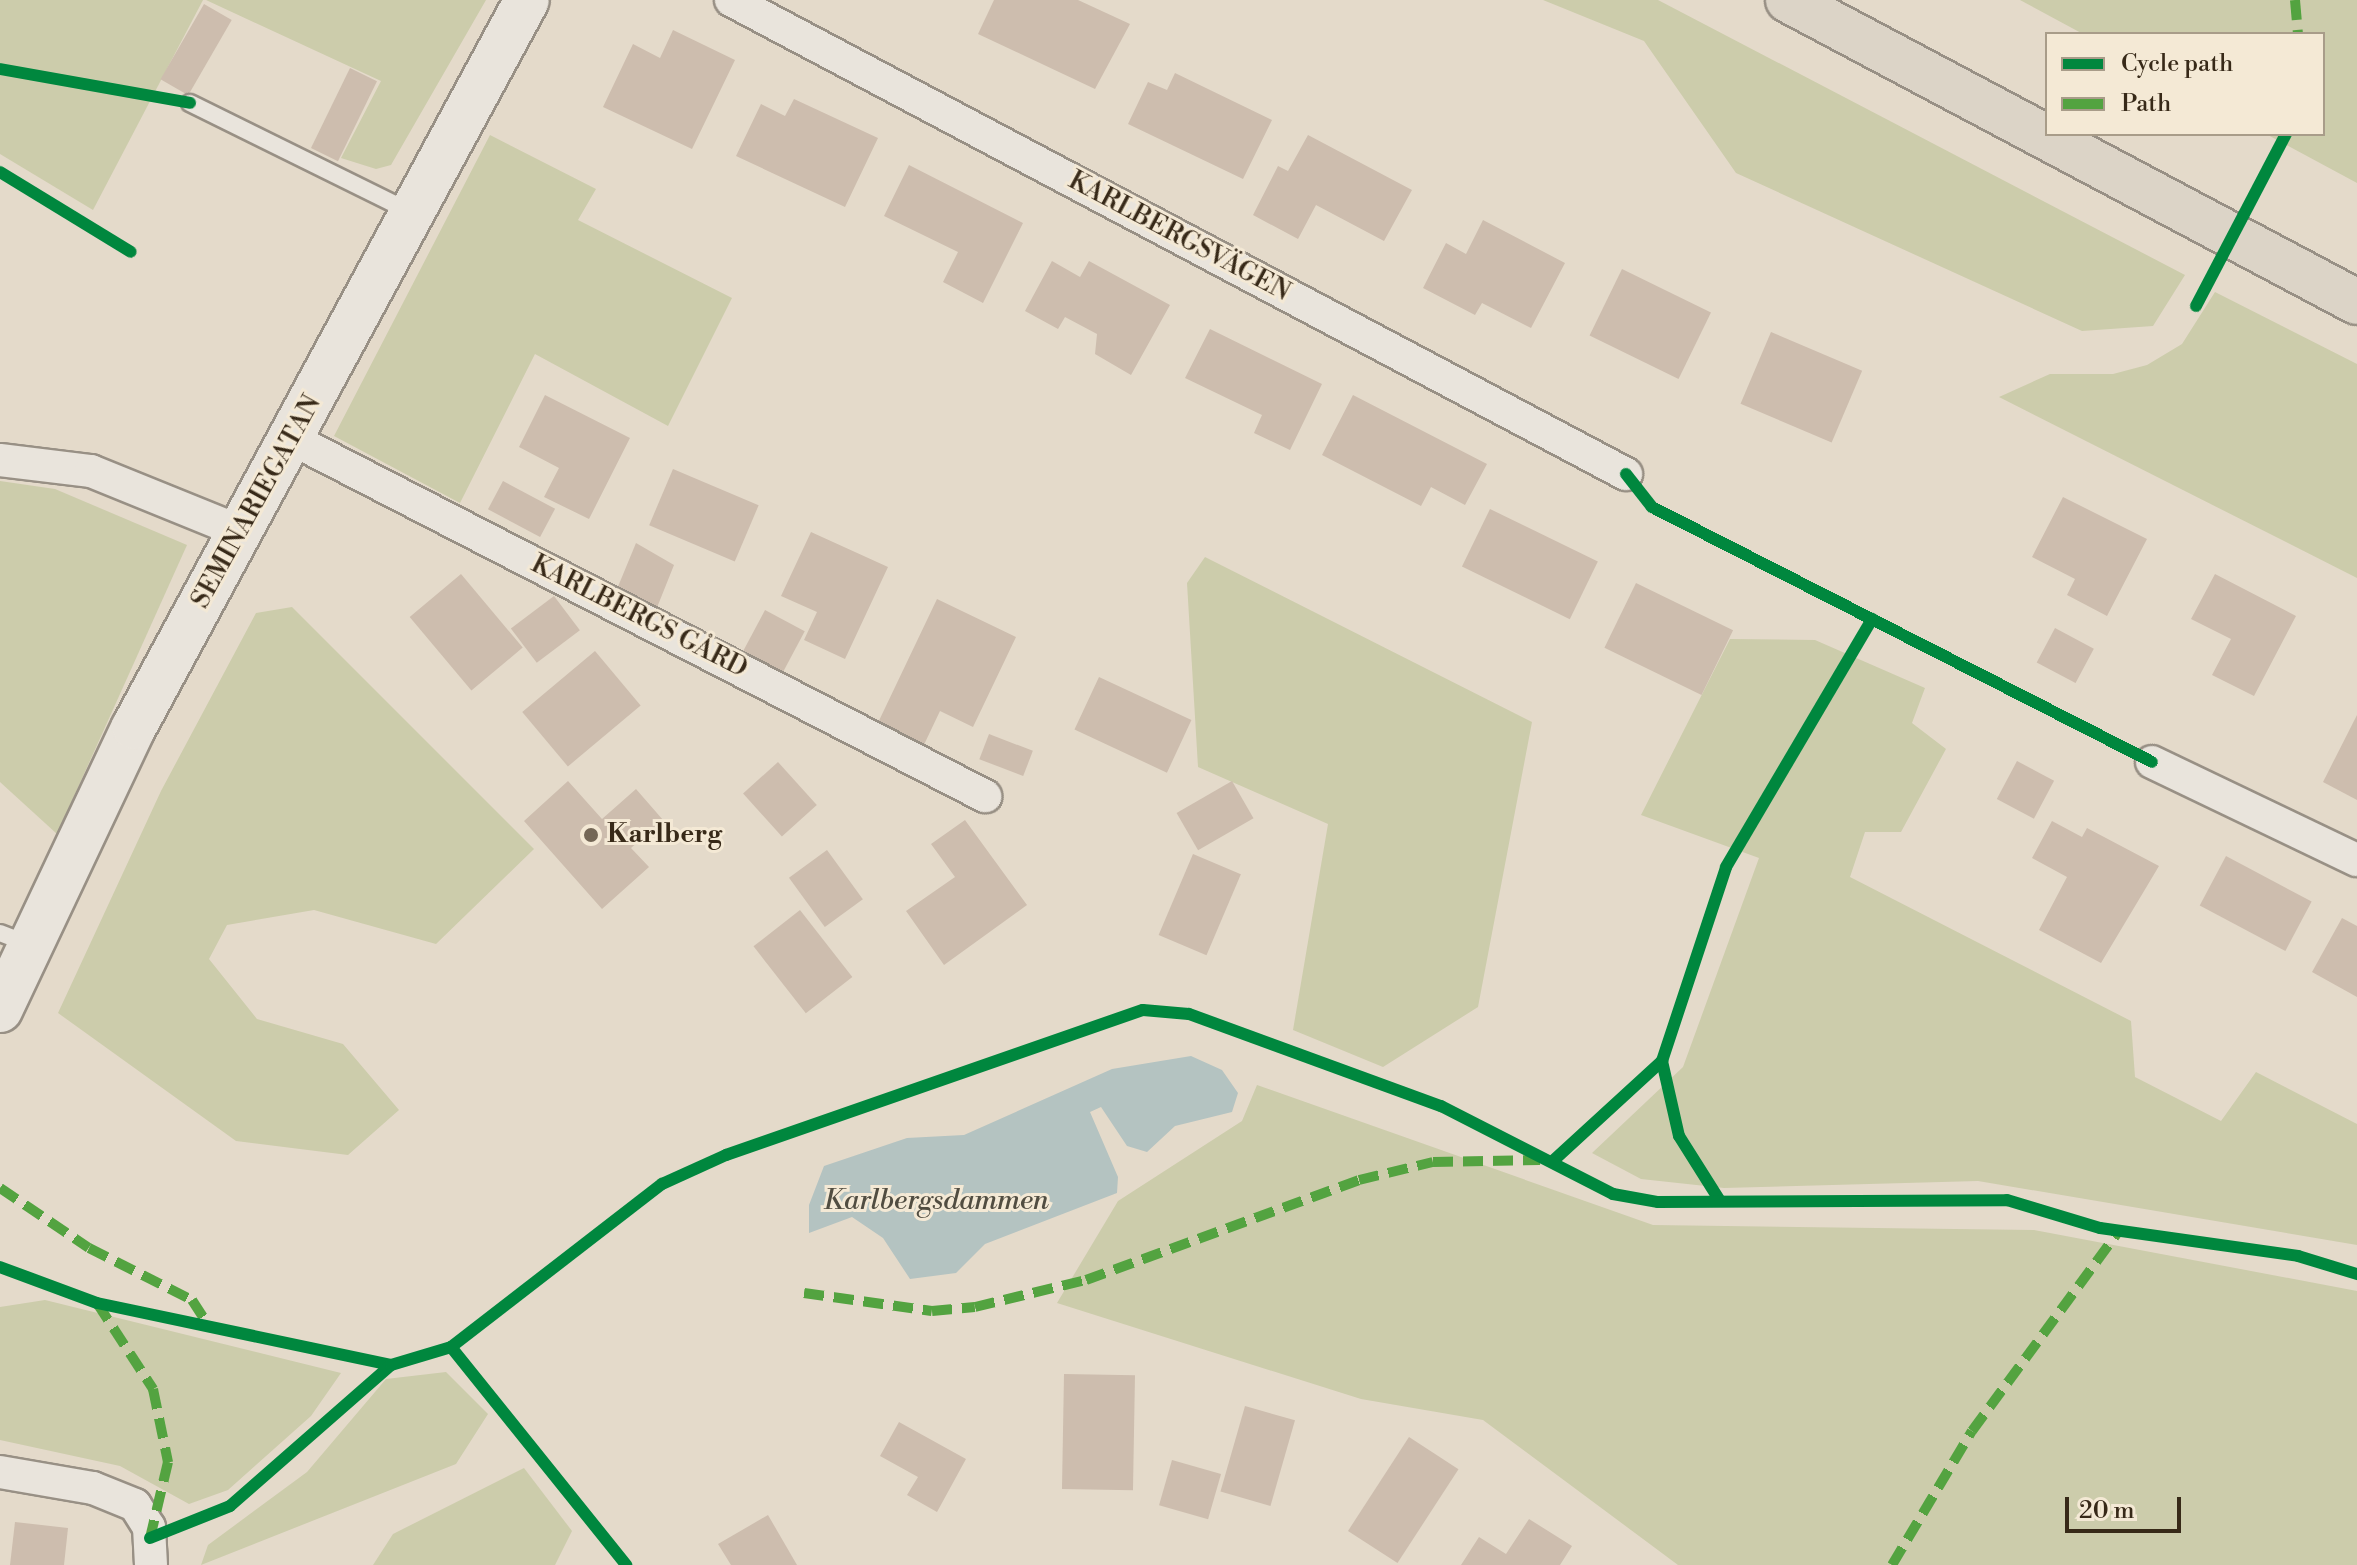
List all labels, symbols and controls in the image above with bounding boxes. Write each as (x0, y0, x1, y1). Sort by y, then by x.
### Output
legend (2045, 32, 2325, 136)
text: Cycle path (2121, 49, 2233, 79)
text: Path (2121, 89, 2171, 119)
street label: KARLBERGSVÄGEN (1063, 165, 1295, 309)
street label: SEMINARIEGATAN (185, 390, 329, 614)
street label: KARLBERGS GÅRD (526, 549, 752, 685)
place label: Karlberg (607, 819, 722, 851)
marker: Karlberg (582, 826, 600, 844)
water label: Karlbergsdammen (823, 1184, 1049, 1218)
scale bar (2069, 1481, 2185, 1531)
text: 20 m (2079, 1496, 2135, 1526)

